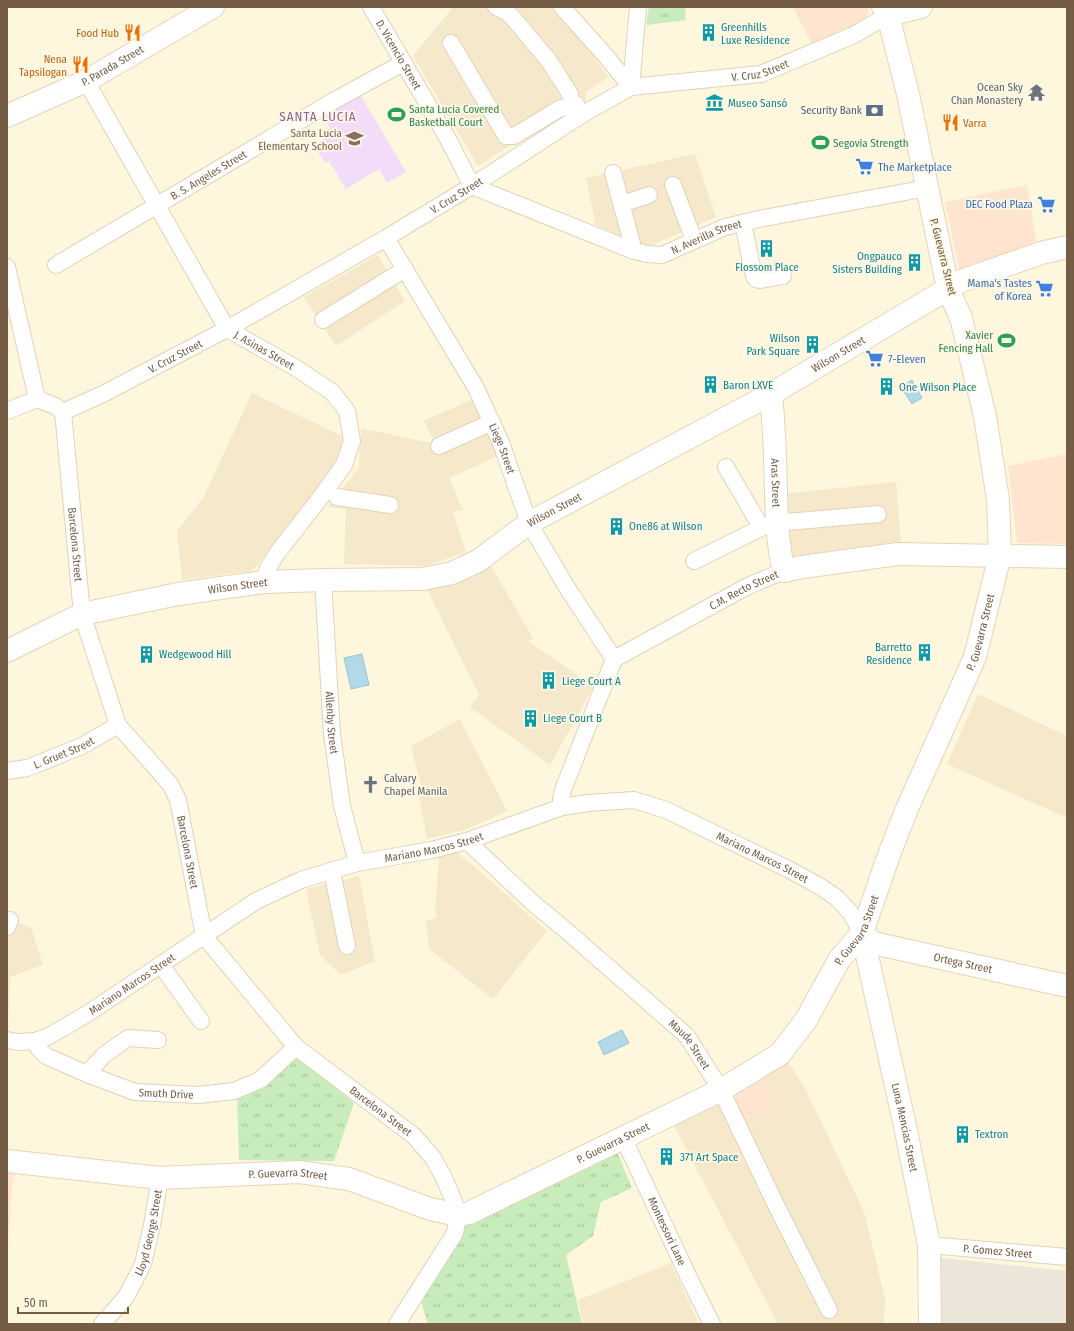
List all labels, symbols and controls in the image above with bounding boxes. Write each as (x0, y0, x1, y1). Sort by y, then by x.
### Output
street label: D. Vicencio Street (373, 17, 424, 92)
place label: Greenhills Luxe Residence (721, 21, 790, 47)
restaurant icon: Food Hub (122, 23, 142, 43)
building icon: Greenhills Luxe Residence (698, 23, 718, 43)
place label: Food Hub (76, 27, 119, 40)
street label: P. Parada Street (79, 42, 146, 89)
place label: Nena Tapsilogan (19, 53, 67, 79)
restaurant icon: Nena Tapsilogan (70, 55, 90, 75)
street label: V. Cruz Street (731, 57, 791, 83)
place label: Ocean Sky Chan Monastery (951, 81, 1023, 107)
temple icon: Ocean Sky Chan Monastery (1026, 83, 1046, 103)
museum icon: Museo Sansó (705, 93, 725, 113)
place label: Museo Sansó (728, 97, 787, 110)
bank icon: Security Bank (865, 100, 885, 120)
place label: Santa Lucia Covered Basketball Court (409, 103, 499, 129)
place label: Security Bank (801, 104, 863, 117)
sports icon: Santa Lucia Covered Basketball Court (386, 105, 406, 125)
district label: SANTA LUCIA (279, 109, 357, 124)
restaurant icon: Varra (940, 113, 960, 133)
place label: Varra (963, 117, 986, 130)
place label: Santa Lucia Elementary School (258, 127, 342, 153)
school or university icon: Santa Lucia Elementary School (345, 129, 365, 149)
sports icon: Segovia Strength (810, 133, 830, 153)
place label: Segovia Strength (833, 137, 909, 150)
street label: B. S. Angeles Street (168, 147, 249, 202)
supermarket icon: The Marketplace (855, 157, 875, 177)
place label: The Marketplace (878, 161, 952, 174)
street label: V. Cruz Street (428, 174, 485, 216)
supermarket icon: DEC Food Plaza (1036, 194, 1056, 214)
place label: DEC Food Plaza (965, 198, 1033, 211)
street label: N. Averilla Street (669, 217, 743, 257)
street label: P. Guevarra Street (927, 217, 959, 297)
building icon: Flossom Place (757, 239, 777, 259)
place label: Ongpauco Sisters Building (832, 250, 903, 276)
building icon: Ongpauco Sisters Building (905, 252, 925, 272)
place label: Flossom Place (735, 261, 799, 274)
place label: Mama's Tastes of Korea (968, 277, 1032, 303)
supermarket icon: Mama's Tastes of Korea (1035, 279, 1055, 299)
street label: J. Asinas Street (232, 328, 297, 372)
place label: Xavier Fencing Hall (939, 329, 993, 355)
sports icon: Xavier Fencing Hall (996, 331, 1016, 351)
place label: Wilson Park Square (746, 332, 800, 358)
street label: Wilson Street (809, 333, 868, 375)
building icon: Wilson Park Square (803, 334, 823, 354)
street label: V. Cruz Street (146, 336, 205, 376)
supermarket icon: 7-Eleven (865, 349, 885, 369)
place label: 7-Eleven (888, 353, 926, 366)
building icon: Baron LXVE (700, 375, 720, 395)
building icon: One Wilson Place (876, 377, 896, 397)
place label: Baron LXVE (723, 379, 773, 392)
place label: One Wilson Place (899, 381, 976, 394)
street label: Liege Street (486, 421, 518, 476)
street label: Aras Street (768, 458, 783, 508)
street label: Wilson Street (525, 490, 584, 529)
street label: Barcelona Street (65, 507, 85, 582)
building icon: One86 at Wilson (606, 516, 626, 536)
place label: One86 at Wilson (629, 520, 702, 533)
street label: C.M. Recto Street (707, 567, 781, 612)
street label: Wilson Street (207, 575, 268, 596)
street label: P. Guevarra Street (963, 592, 997, 673)
place label: Barretto Residence (866, 641, 912, 667)
building icon: Barretto Residence (915, 643, 935, 663)
building icon: Wedgewood Hill (136, 644, 156, 664)
place label: Wedgewood Hill (159, 648, 231, 661)
building icon: Liege Court A (539, 671, 559, 691)
place label: Liege Court A (562, 675, 621, 688)
street label: Allenby Street (323, 691, 341, 755)
building icon: Liege Court B (520, 708, 540, 728)
place label: Liege Court B (543, 712, 602, 725)
street label: L. Gruet Street (32, 734, 97, 771)
place label: Calvary Chapel Manila (384, 772, 447, 798)
church icon: Calvary Chapel Manila (361, 774, 381, 794)
street label: Barcelona Street (175, 814, 201, 890)
street label: Mariano Marcos Street (384, 829, 485, 865)
street label: Mariano Marcos Street (714, 829, 811, 886)
street label: P. Guevarra Street (831, 893, 881, 967)
street label: Mariano Marcos Street (86, 950, 178, 1017)
street label: Ortega Street (932, 950, 994, 976)
street label: Maude Street (666, 1017, 713, 1072)
street label: Luna Mencias Street (889, 1082, 921, 1173)
street label: Barcelona Street (347, 1083, 415, 1139)
street label: Smuth Drive (138, 1086, 194, 1101)
street label: P. Guevarra Street (574, 1119, 652, 1166)
building icon: Textron (952, 1124, 972, 1144)
place label: Textron (975, 1128, 1008, 1141)
building icon: 371 Art Space (657, 1147, 677, 1167)
place label: 371 Art Space (680, 1151, 738, 1164)
street label: P. Guevarra Street (248, 1165, 329, 1182)
street label: Lloyd George Street (132, 1188, 164, 1278)
street label: Montessori Lane (646, 1195, 689, 1267)
street label: P. Gomez Street (963, 1241, 1033, 1260)
scale bar (18, 1289, 128, 1315)
text: 50 m (24, 1296, 48, 1310)

